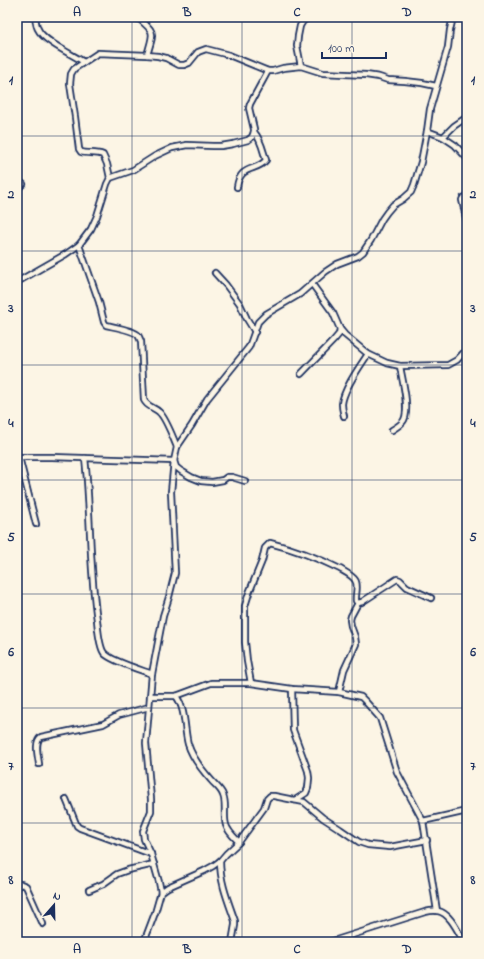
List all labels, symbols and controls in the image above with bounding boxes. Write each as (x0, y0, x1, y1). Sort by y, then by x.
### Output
text: A (73, 3, 81, 22)
text: B (182, 3, 192, 22)
text: C (293, 3, 301, 22)
text: D (401, 3, 412, 22)
scale bar (322, 34, 386, 60)
text: 100 m (328, 40, 355, 58)
text: 1 (9, 71, 14, 90)
text: 1 (471, 71, 476, 90)
text: 2 (7, 185, 15, 204)
text: 2 (469, 185, 477, 204)
text: 3 (7, 299, 14, 318)
text: 3 (469, 299, 476, 318)
text: 4 (7, 414, 14, 433)
text: 4 (469, 414, 476, 433)
text: 5 (7, 528, 15, 547)
text: 5 (469, 528, 477, 547)
text: 6 (7, 643, 14, 662)
text: 6 (469, 643, 476, 662)
text: 7 (8, 757, 14, 776)
text: 7 (470, 757, 476, 776)
text: 8 (8, 871, 14, 890)
text: 8 (470, 871, 476, 890)
north arrow (34, 885, 74, 925)
text: N (51, 888, 63, 905)
text: A (73, 940, 81, 959)
text: B (182, 940, 192, 959)
text: C (293, 940, 301, 959)
text: D (401, 940, 412, 959)

